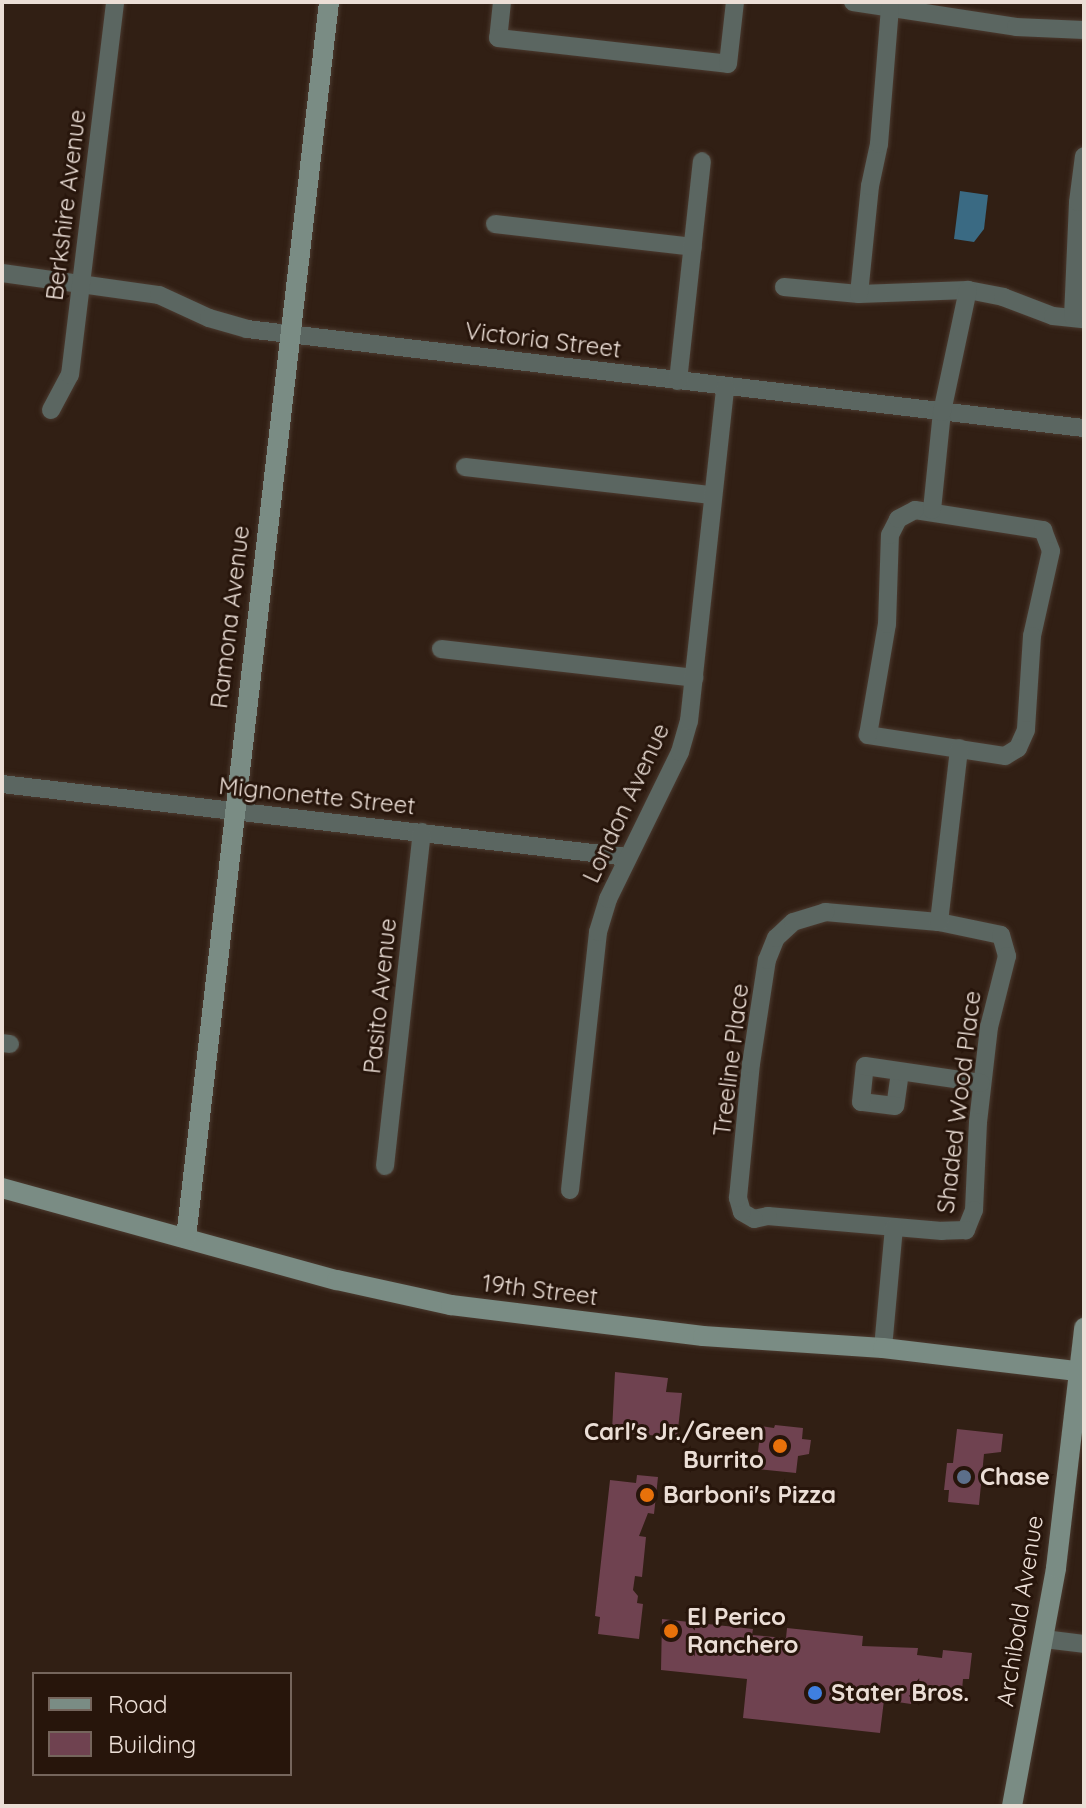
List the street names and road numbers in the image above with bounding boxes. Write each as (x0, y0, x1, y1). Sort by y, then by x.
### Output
street label: Berkshire Avenue (40, 108, 92, 302)
street label: Victoria Street (463, 316, 623, 364)
street label: Ramona Avenue (204, 524, 256, 710)
street label: London Avenue (576, 719, 676, 887)
street label: Mignonette Street (217, 771, 417, 821)
street label: Pasito Avenue (358, 917, 402, 1075)
street label: Treeline Place (707, 982, 755, 1138)
street label: Shaded Wood Place (931, 989, 987, 1215)
street label: 19th Street (481, 1269, 599, 1311)
street label: Archibald Avenue (991, 1513, 1049, 1709)

